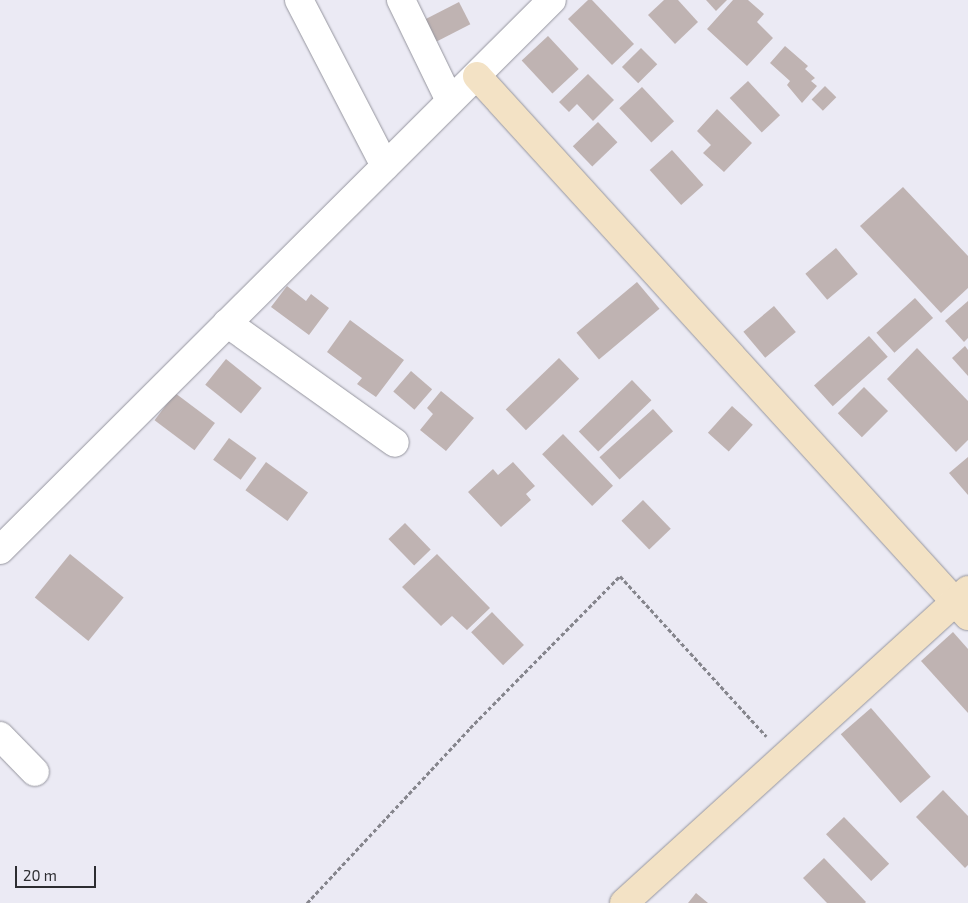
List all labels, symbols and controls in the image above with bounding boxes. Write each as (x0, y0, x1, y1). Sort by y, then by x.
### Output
scale bar (18, 856, 99, 888)
text: 20 m (23, 866, 57, 884)

